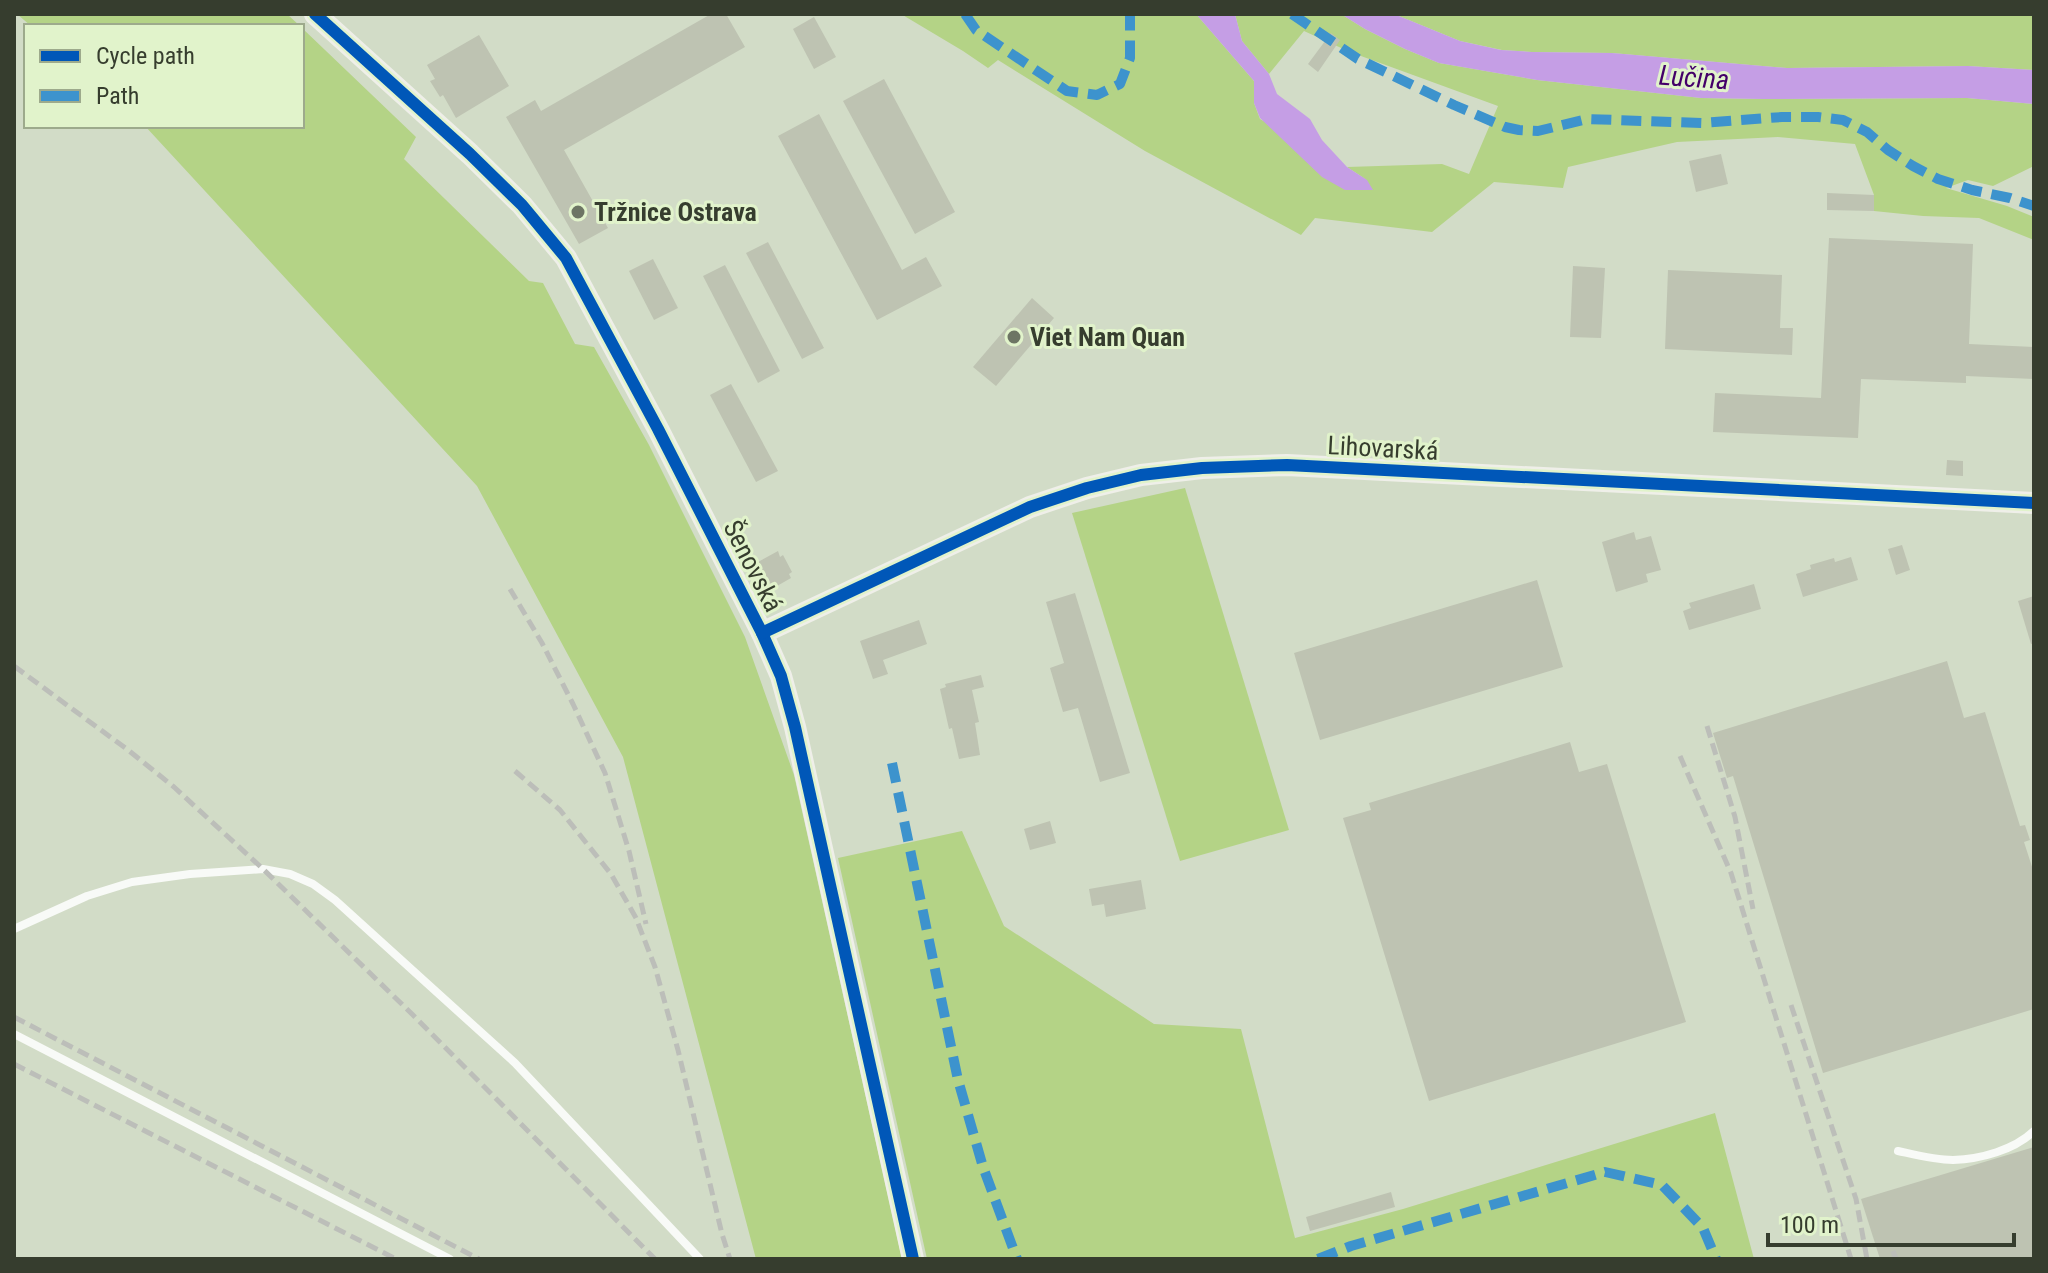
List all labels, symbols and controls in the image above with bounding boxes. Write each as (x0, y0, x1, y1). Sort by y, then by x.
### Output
legend (24, 24, 304, 128)
text: Cycle path (96, 42, 195, 70)
water label: Lučina (1658, 59, 1730, 96)
text: Path (96, 82, 139, 110)
place label: Tržnice Ostrava (594, 197, 757, 227)
marker: Tržnice Ostrava (569, 203, 587, 221)
place label: Viet Nam Quan (1030, 322, 1185, 352)
marker: Viet Nam Quan (1005, 328, 1023, 346)
street label: Lihovarská (1327, 430, 1439, 466)
street label: Šenovská (717, 515, 789, 617)
scale bar (1768, 1197, 2014, 1247)
text: 100 m (1780, 1211, 1839, 1239)

